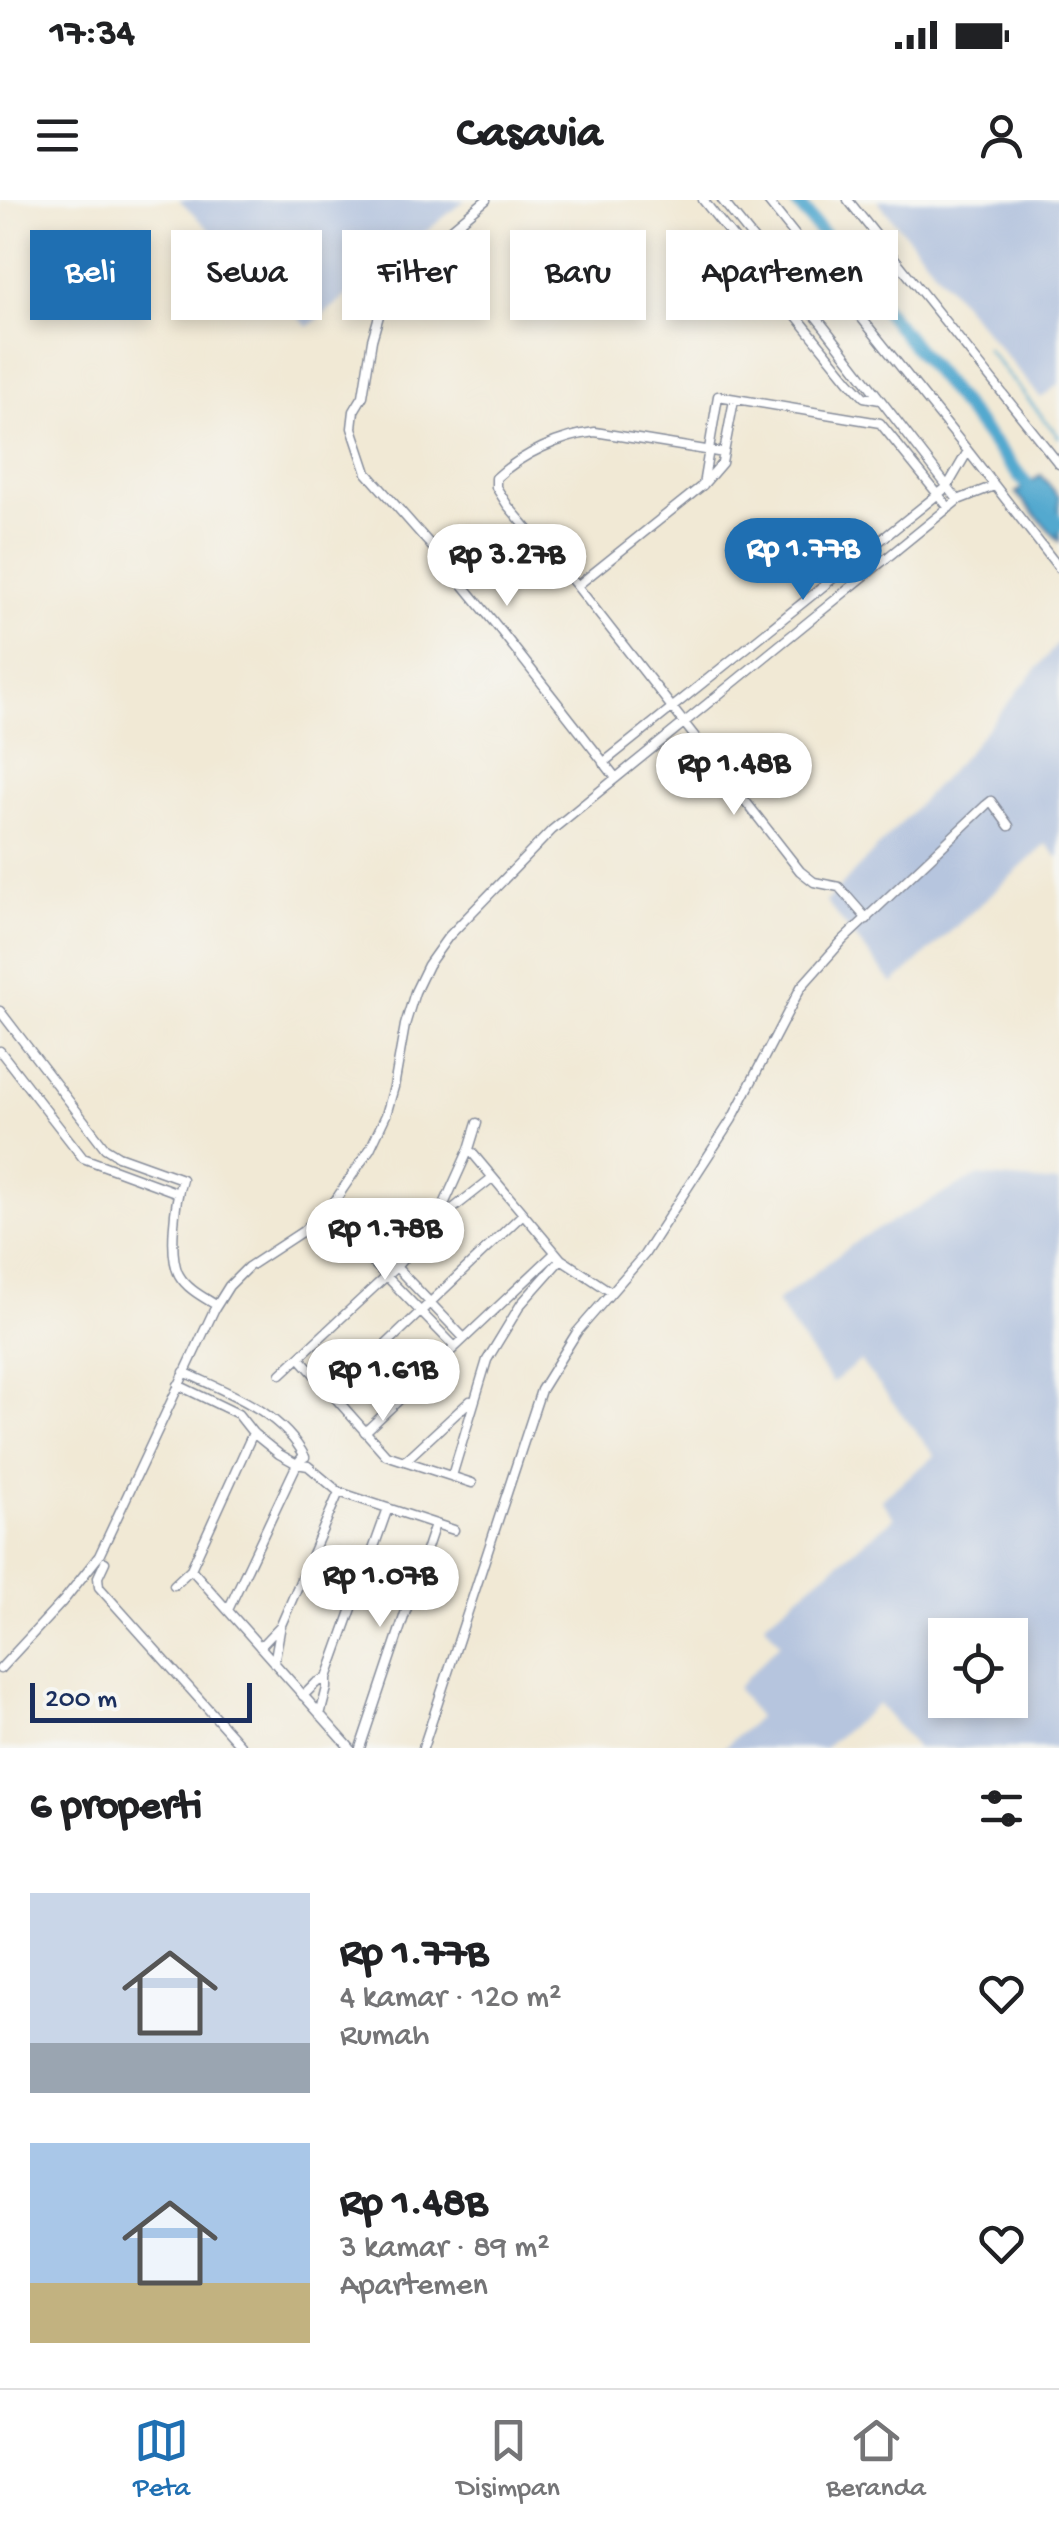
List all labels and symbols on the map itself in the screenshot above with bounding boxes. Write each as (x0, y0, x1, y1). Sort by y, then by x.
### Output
pin: Rp 1.77B (700, 518, 906, 603)
pin: Rp 3.27B (404, 524, 610, 609)
pin: Rp 1.48B (631, 733, 837, 818)
pin: Rp 1.78B (282, 1198, 488, 1283)
pin: Rp 1.61B (280, 1339, 486, 1424)
pin: Rp 1.07B (277, 1545, 483, 1630)
scale bar (30, 1678, 252, 1722)

